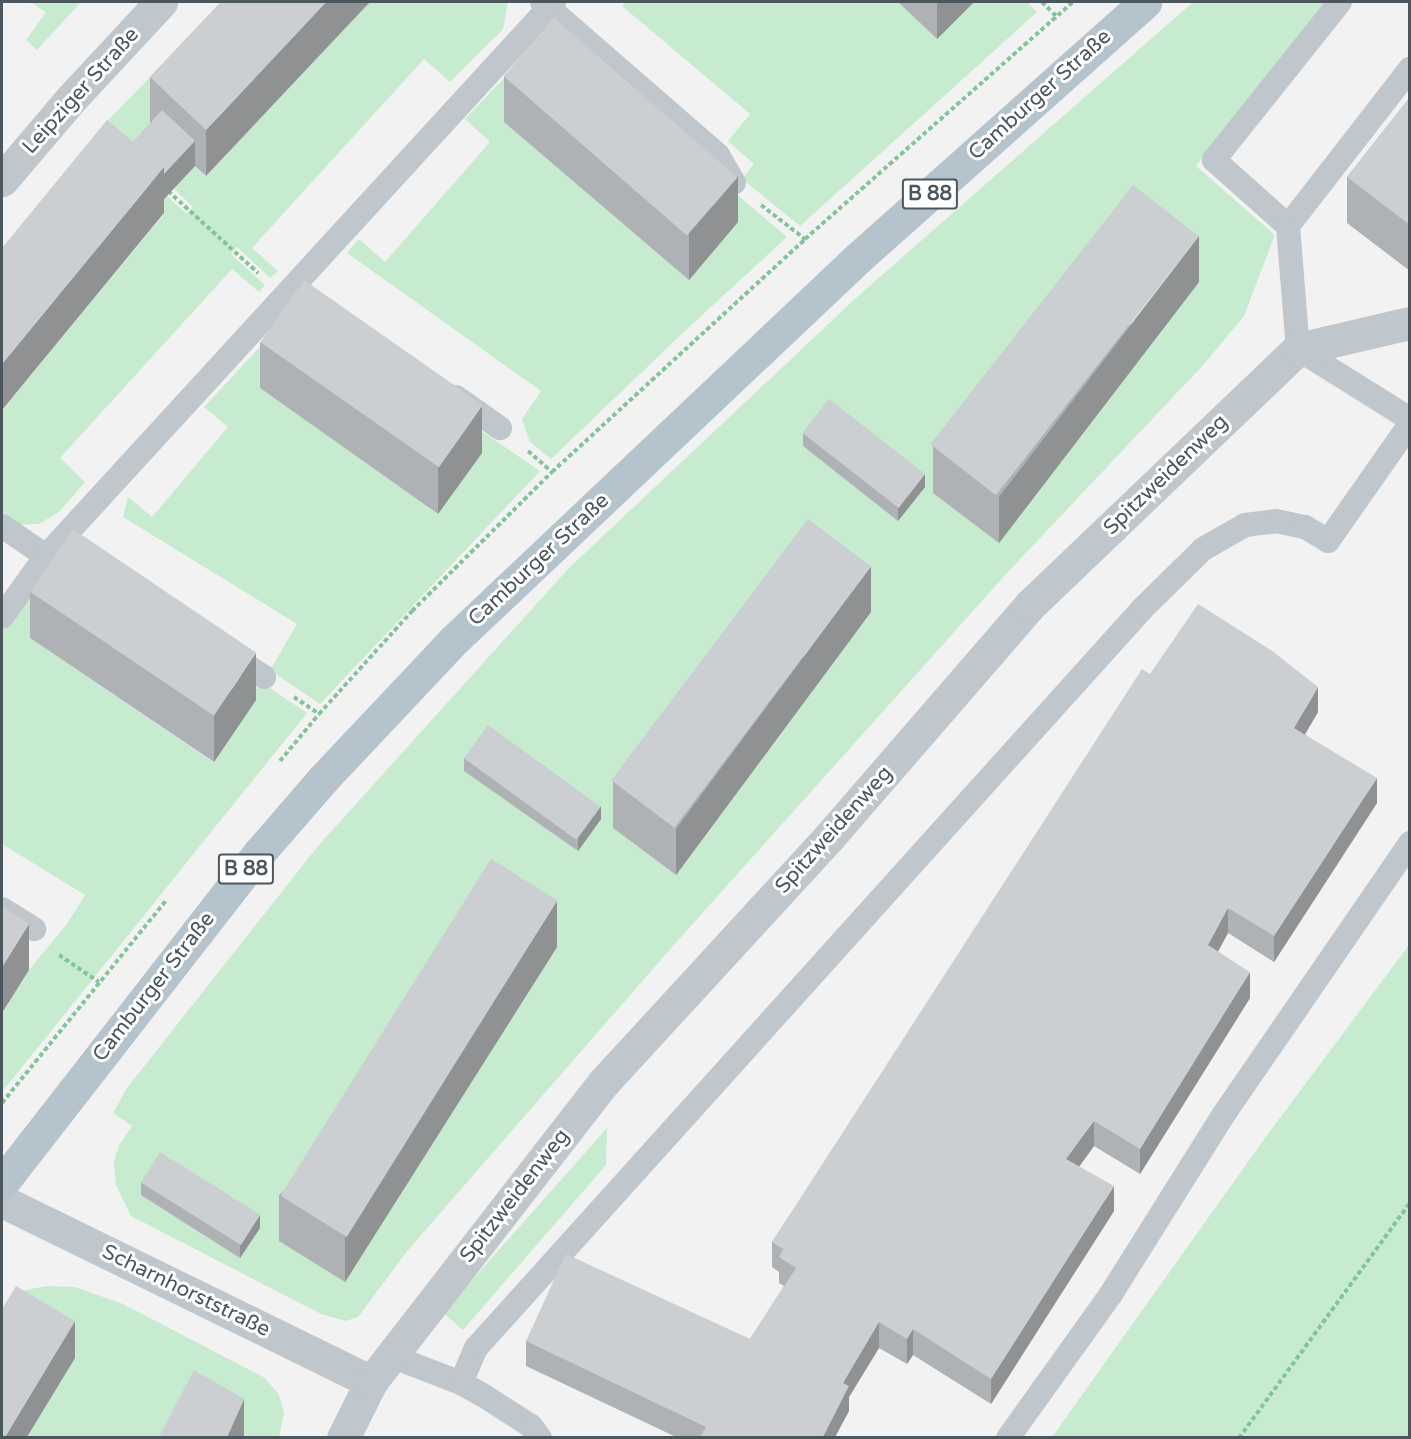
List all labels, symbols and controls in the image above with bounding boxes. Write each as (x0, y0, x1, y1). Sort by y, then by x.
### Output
street label: Leipziger Straße (18, 22, 144, 160)
street label: Camburger Straße (964, 24, 1116, 166)
road number: B 88 (902, 177, 958, 211)
street label: Spitzweidenweg (1099, 409, 1233, 541)
street label: Camburger Straße (463, 488, 615, 632)
street label: Spitzweidenweg (770, 761, 898, 899)
road number: B 88 (218, 852, 274, 886)
street label: Camburger Straße (88, 907, 220, 1067)
street label: Spitzweidenweg (455, 1124, 575, 1268)
street label: Scharnhorststraße (98, 1239, 274, 1343)

